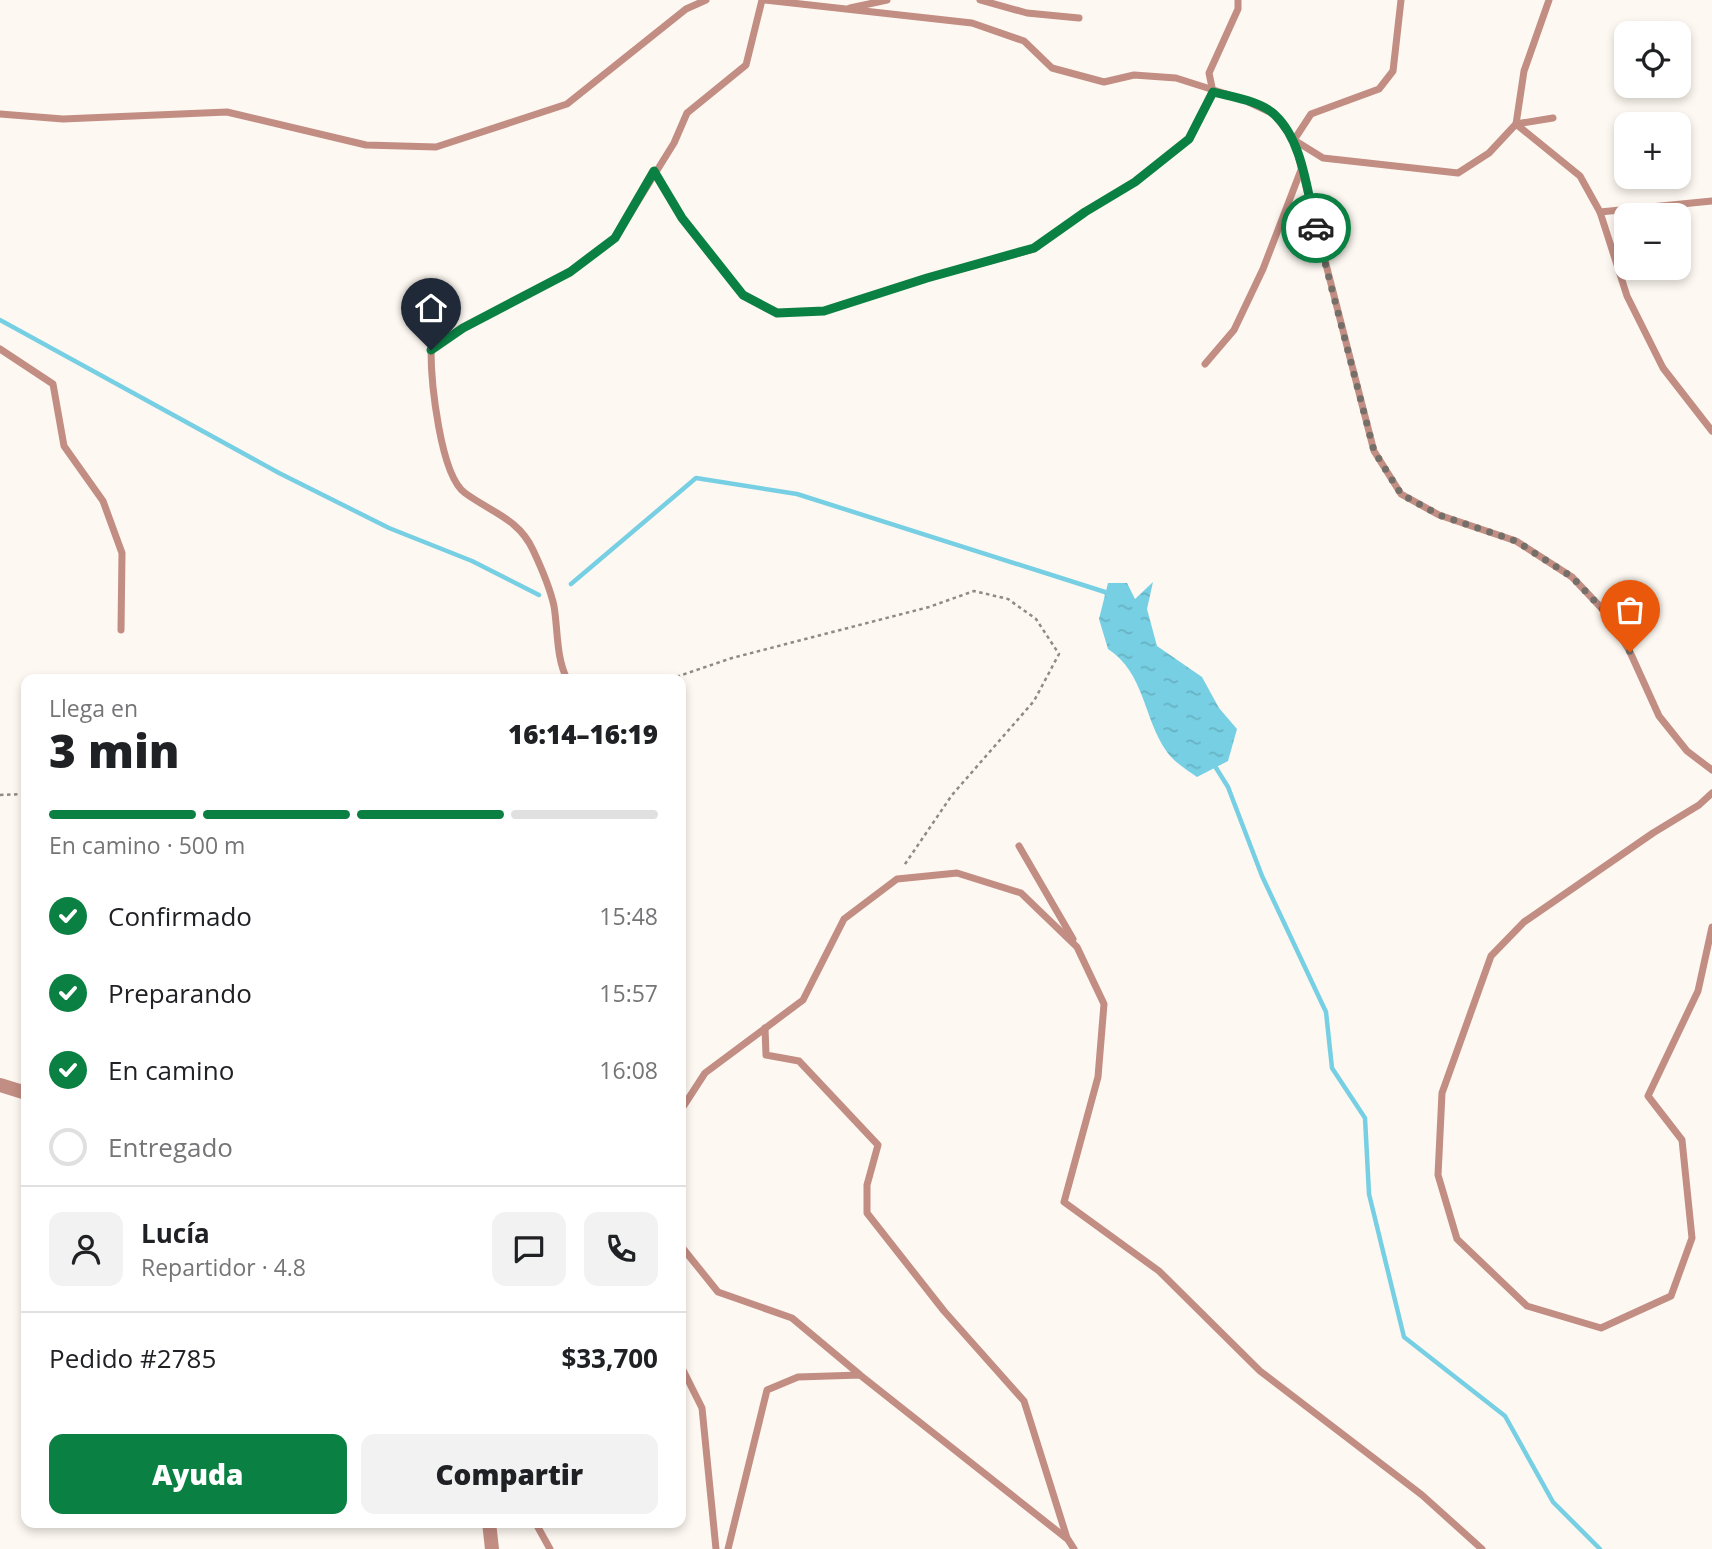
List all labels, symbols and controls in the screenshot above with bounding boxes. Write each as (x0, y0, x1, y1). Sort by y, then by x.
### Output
map controls (1614, 21, 1691, 280)
button: locate (1614, 21, 1691, 98)
button: + (1614, 112, 1691, 189)
courier (1281, 193, 1351, 263)
button: − (1614, 203, 1691, 280)
icon: car (1297, 209, 1335, 247)
pin (401, 278, 461, 350)
icon: home (412, 289, 450, 327)
pin (1600, 580, 1660, 652)
icon: bag (1611, 591, 1649, 629)
text: Llega en (49, 692, 138, 724)
text: 16:14–16:19 (508, 716, 658, 752)
text: 3 min (49, 719, 180, 781)
text: En camino · 500 m (49, 829, 245, 861)
icon: check (49, 897, 87, 935)
text: Confirmado (108, 898, 252, 934)
text: 15:48 (599, 900, 658, 932)
icon: check (49, 974, 87, 1012)
text: Preparando (108, 975, 252, 1011)
text: 15:57 (599, 977, 658, 1009)
icon: check (49, 1051, 87, 1089)
text: En camino (108, 1052, 234, 1088)
text: 16:08 (599, 1054, 658, 1086)
text: Entregado (108, 1129, 233, 1165)
button: person (49, 1212, 123, 1286)
button: chat (492, 1212, 566, 1286)
button: phone (584, 1212, 658, 1286)
text: Lucía (141, 1215, 210, 1251)
text: Repartidor · 4.8 (141, 1251, 306, 1283)
text: Pedido #2785 (49, 1340, 216, 1376)
text: $33,700 (561, 1340, 658, 1376)
button: Ayuda (49, 1434, 347, 1514)
button: Compartir (361, 1434, 658, 1514)

